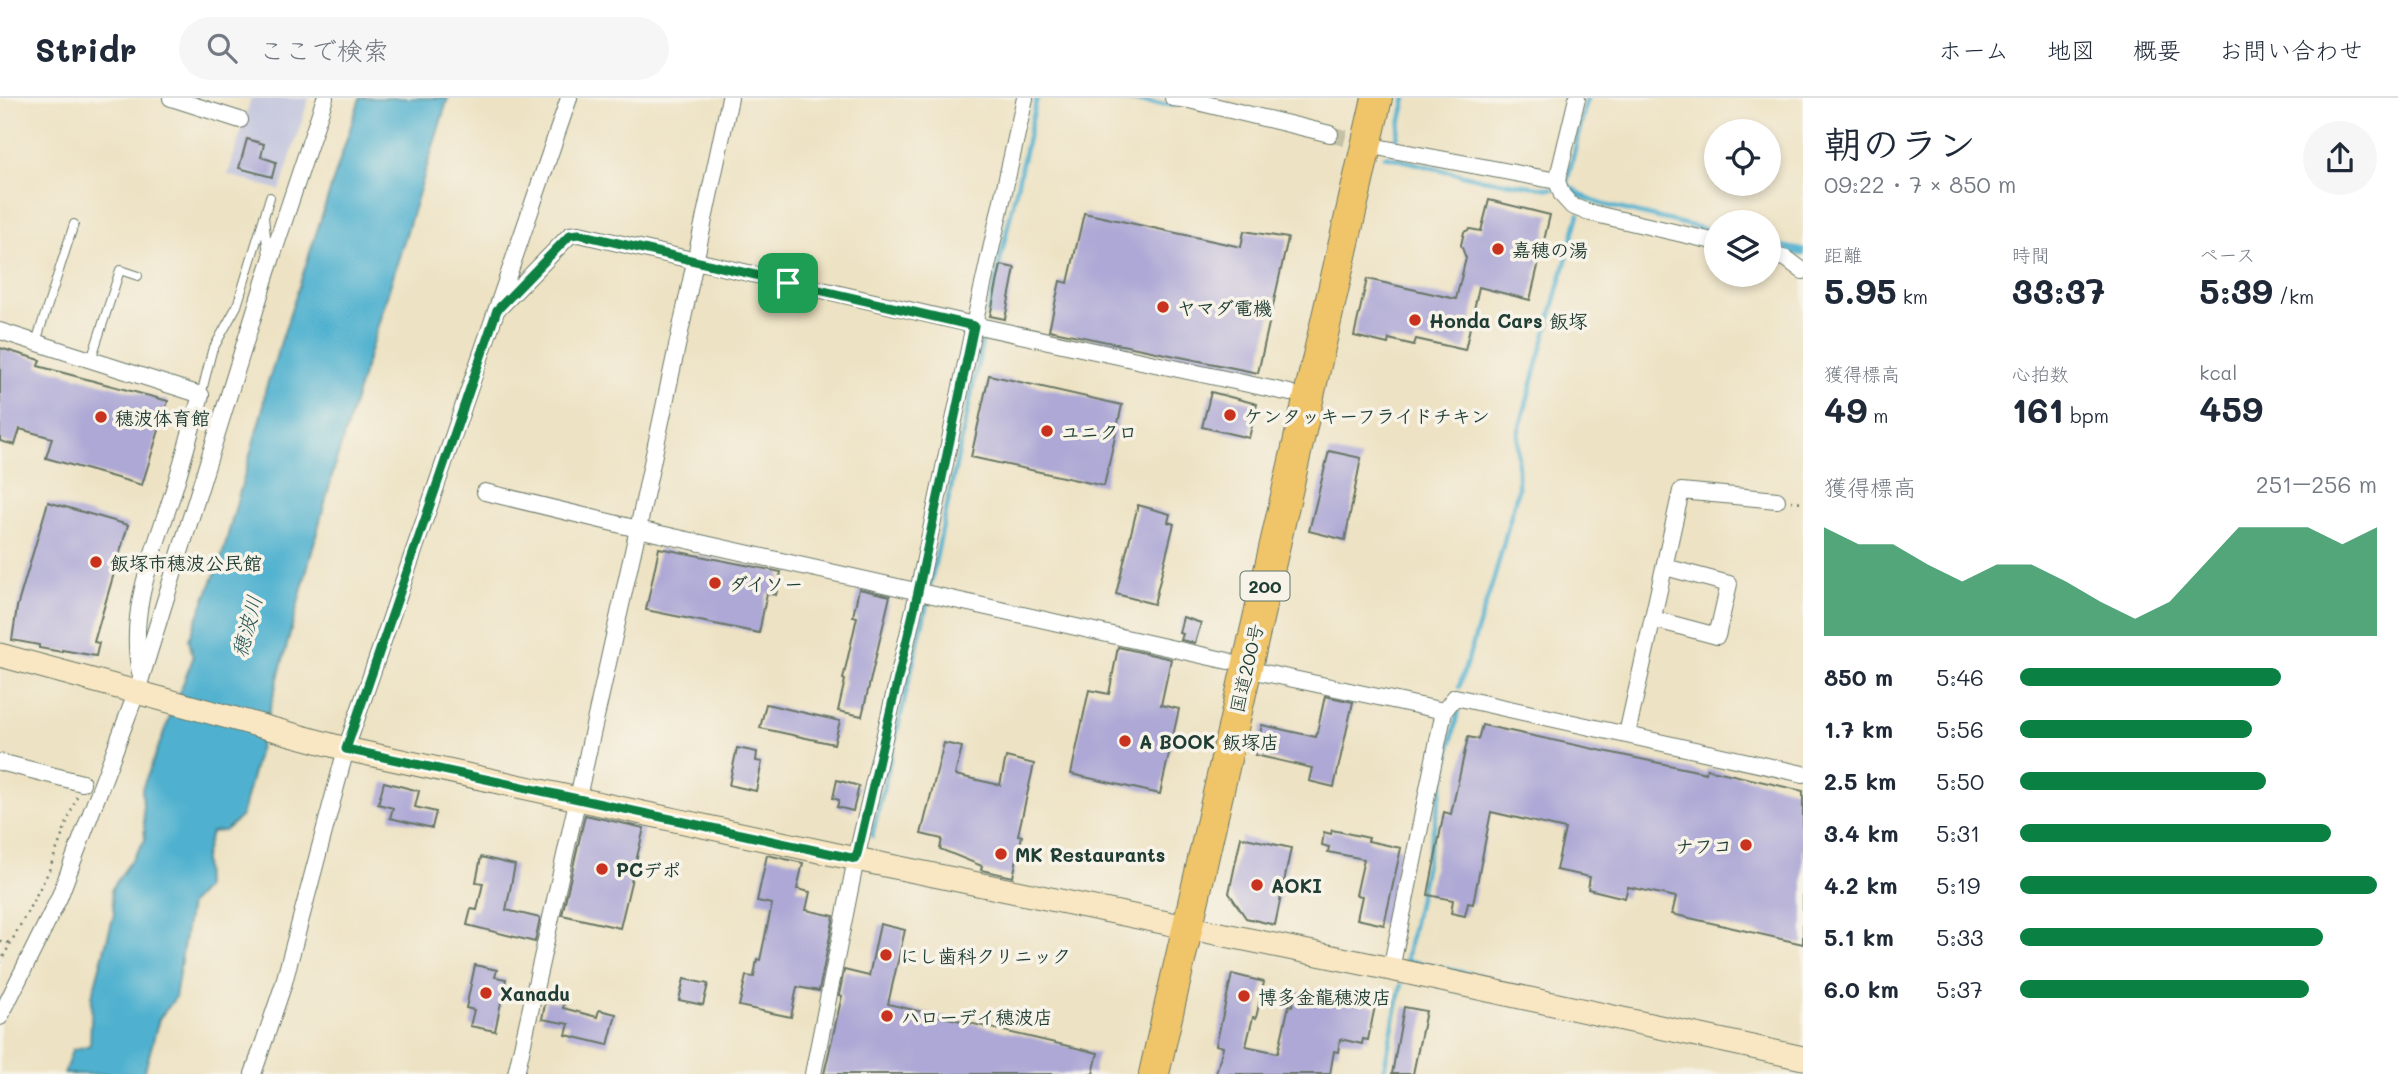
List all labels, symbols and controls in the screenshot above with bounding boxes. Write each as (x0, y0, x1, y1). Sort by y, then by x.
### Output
search box (179, 17, 669, 80)
text: Stridr (35, 27, 137, 70)
icon: search (203, 29, 241, 67)
text: ここで検索 (259, 33, 389, 67)
text: ホーム (1938, 34, 2009, 65)
text: 地図 (2047, 34, 2095, 65)
text: 概要 (2133, 34, 2181, 65)
text: お問い合わせ (2219, 34, 2363, 65)
text: 朝のラン (1824, 118, 1976, 168)
map controls (1704, 119, 1781, 287)
button: locate (1704, 119, 1781, 196)
button: share (2303, 121, 2377, 195)
text: 09:22 · 7 × 850 m (1824, 169, 2016, 199)
button: layers (1704, 210, 1781, 287)
place label: 嘉穂の湯 (1512, 237, 1588, 262)
marker: 嘉穂の湯 (1490, 241, 1506, 257)
text: 距離 (1824, 242, 1862, 267)
text: 時間 (2012, 242, 2050, 267)
text: ペース (2199, 242, 2255, 267)
pin (758, 253, 818, 313)
icon: arrive (769, 264, 807, 302)
text: 5.95 (1824, 267, 1897, 313)
text: 33:37 (2012, 267, 2105, 313)
text: 5:39 (2199, 267, 2273, 313)
text: km (1897, 284, 1928, 309)
text: /km (2273, 284, 2314, 309)
place label: ヤマダ電機 (1177, 295, 1272, 320)
marker: ヤマダ電機 (1155, 299, 1171, 315)
place label: Honda Cars 飯塚 (1429, 308, 1587, 333)
marker: Honda Cars 飯塚 (1407, 312, 1423, 328)
text: kcal (2199, 360, 2237, 385)
text: 獲得標高 (1824, 361, 1900, 386)
text: 心拍数 (2012, 361, 2069, 386)
text: 459 (2199, 385, 2263, 431)
text: 49 (1824, 386, 1867, 432)
text: 161 (2012, 386, 2064, 432)
place label: ケンタッキーフライドチキン (1244, 403, 1490, 428)
text: m (1867, 403, 1888, 428)
text: bpm (2064, 403, 2109, 428)
place label: 穂波体育館 (115, 405, 210, 430)
marker: ケンタッキーフライドチキン (1222, 407, 1238, 423)
marker: 穂波体育館 (93, 409, 109, 425)
place label: ユニクロ (1061, 419, 1137, 444)
marker: ユニクロ (1039, 423, 1055, 439)
text: 251–256 m (2256, 469, 2377, 499)
text: 獲得標高 (1824, 472, 1916, 502)
place label: 飯塚市穂波公民館 (110, 550, 262, 575)
marker: 飯塚市穂波公民館 (88, 554, 104, 570)
place label: ダイソー (729, 571, 803, 596)
road number: 200 (1240, 572, 1290, 600)
marker: ダイソー (707, 575, 723, 591)
water label: 穂波川 (225, 592, 267, 660)
street label: 国道200号 (1224, 621, 1268, 715)
text: 850 m (1824, 662, 1893, 692)
text: 5:46 (1936, 662, 1984, 692)
text: 1.7 km (1824, 714, 1893, 744)
text: 5:56 (1936, 714, 1984, 744)
place label: A BOOK 飯塚店 (1139, 729, 1279, 754)
marker: A BOOK 飯塚店 (1117, 733, 1133, 749)
text: 2.5 km (1824, 766, 1896, 796)
text: 5:50 (1936, 766, 1984, 796)
text: 3.4 km (1824, 818, 1898, 848)
text: 5:31 (1936, 818, 1980, 848)
place label: ナフコ (1675, 833, 1732, 858)
marker: ナフコ (1738, 837, 1754, 853)
place label: MK Restaurants (1015, 842, 1165, 867)
marker: MK Restaurants (993, 846, 1009, 862)
place label: PCデポ (616, 857, 681, 882)
marker: PCデポ (594, 861, 610, 877)
text: 4.2 km (1824, 870, 1897, 900)
text: 5:19 (1936, 870, 1980, 900)
place label: AOKI (1271, 873, 1322, 898)
marker: AOKI (1249, 877, 1265, 893)
text: 5.1 km (1824, 922, 1894, 952)
text: 5:33 (1936, 922, 1984, 952)
place label: にし歯科クリニック (900, 943, 1071, 968)
marker: にし歯科クリニック (878, 947, 894, 963)
text: 6.0 km (1824, 974, 1899, 1004)
text: 5:37 (1936, 974, 1983, 1004)
place label: Xanadu (500, 981, 570, 1006)
place label: 博多金龍穂波店 (1258, 984, 1391, 1009)
marker: Xanadu (478, 985, 494, 1001)
marker: 博多金龍穂波店 (1236, 988, 1252, 1004)
place label: ハローデイ穂波店 (901, 1004, 1053, 1029)
marker: ハローデイ穂波店 (879, 1008, 895, 1024)

